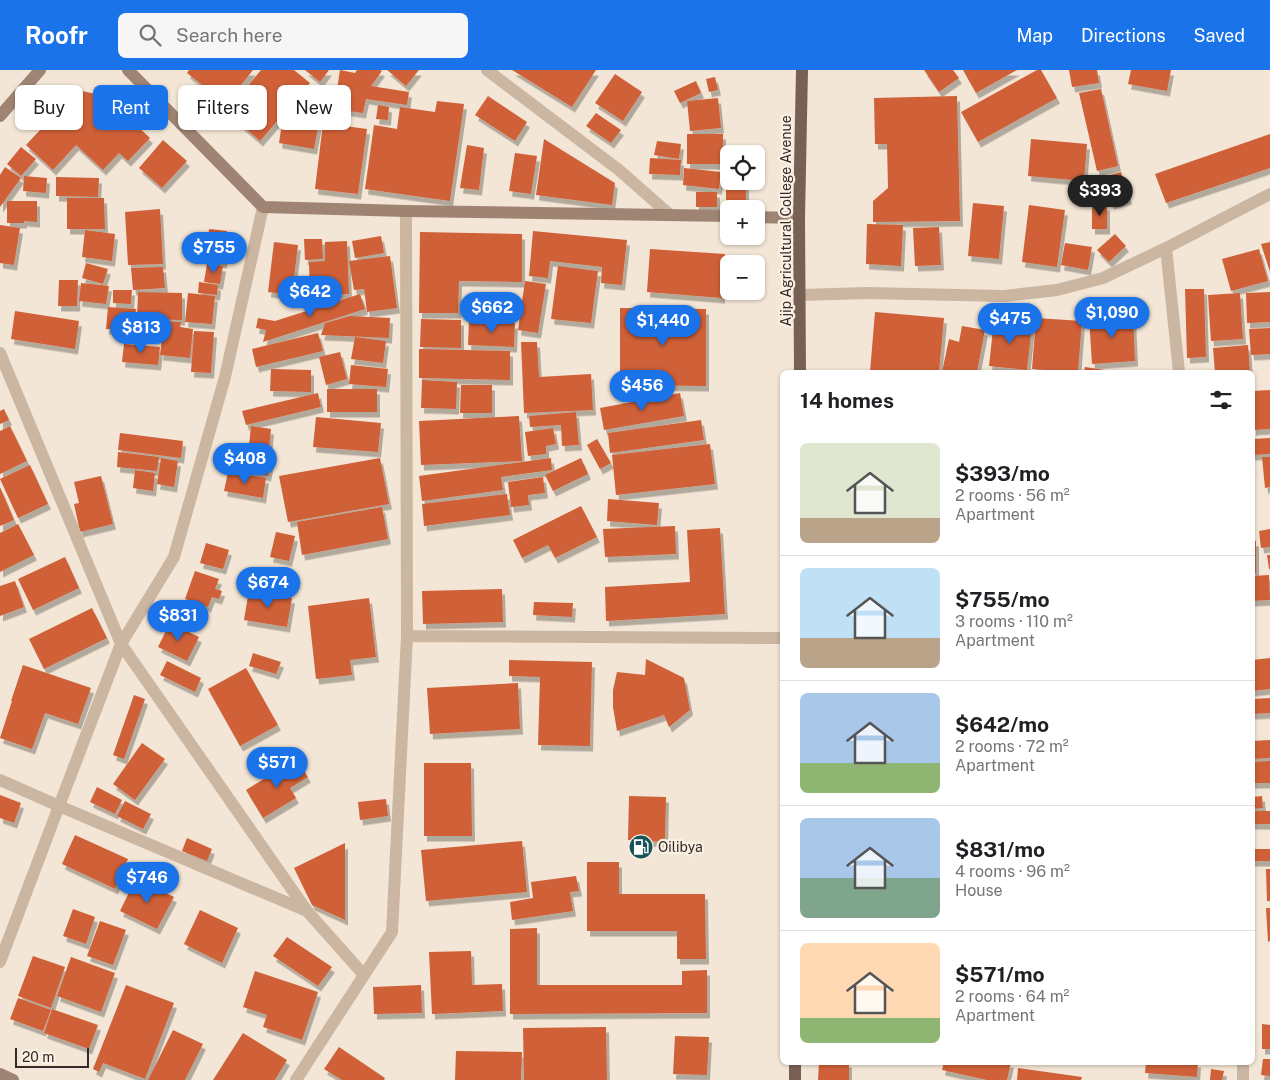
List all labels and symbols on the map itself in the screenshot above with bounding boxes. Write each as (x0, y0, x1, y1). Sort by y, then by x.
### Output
street label: Ajip Agricultural College Avenue (778, 115, 794, 327)
pin: $393 (1070, 174, 1130, 217)
pin: $755 (184, 232, 244, 274)
pin: $642 (280, 276, 340, 318)
pin: $662 (462, 292, 522, 334)
pin: $1,090 (1071, 296, 1153, 339)
pin: $475 (980, 302, 1040, 345)
pin: $1,440 (622, 304, 704, 347)
pin: $813 (111, 312, 171, 354)
pin: $456 (612, 370, 672, 412)
pin: $408 (215, 442, 275, 485)
pin: $674 (238, 566, 298, 609)
pin: $831 (148, 600, 208, 642)
pin: $571 (247, 746, 307, 789)
fuel station icon: Oilibya (628, 834, 654, 860)
place label: Oilibya (658, 839, 703, 855)
pin: $746 (117, 862, 177, 904)
scale bar (15, 1045, 89, 1068)

